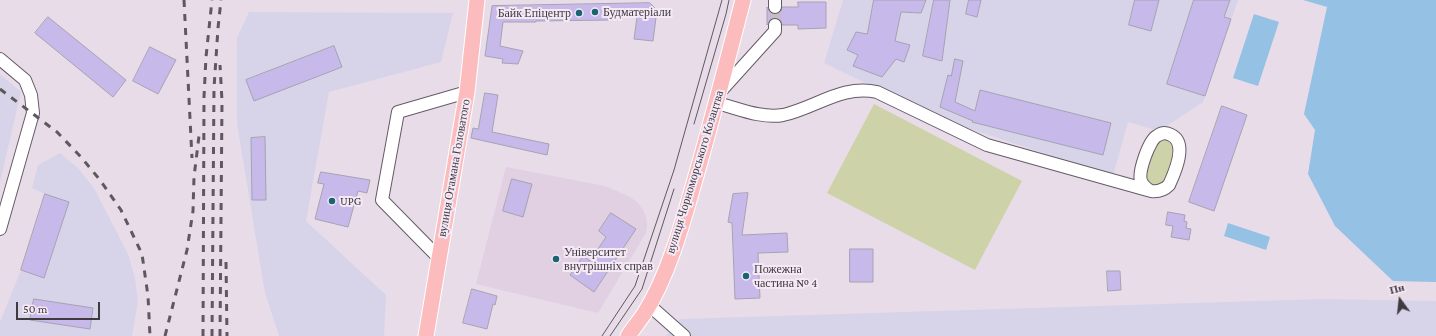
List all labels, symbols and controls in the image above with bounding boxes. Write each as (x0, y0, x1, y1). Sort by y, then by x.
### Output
place label: Будматеріали (603, 5, 671, 19)
place label: Байк Епіцентр (498, 6, 571, 20)
marker: Будматеріали (590, 7, 600, 17)
marker: Байк Епіцентр (574, 8, 584, 18)
street label: вулиця Чорноморського Козацтва (663, 89, 727, 255)
street label: вулиця Отамана Головатого (435, 98, 473, 238)
place label: UPG (340, 194, 361, 208)
marker: UPG (327, 196, 337, 206)
place label: Університет внутрішніх справ (564, 245, 653, 273)
marker: Університет внутрішніх справ (551, 254, 561, 264)
place label: Пожежна частина № 4 (754, 262, 817, 290)
marker: Пожежна частина № 4 (741, 271, 751, 281)
north arrow (1380, 280, 1420, 320)
text: Пн (1388, 281, 1406, 296)
scale bar (18, 294, 102, 320)
text: 50 m (23, 302, 47, 316)

